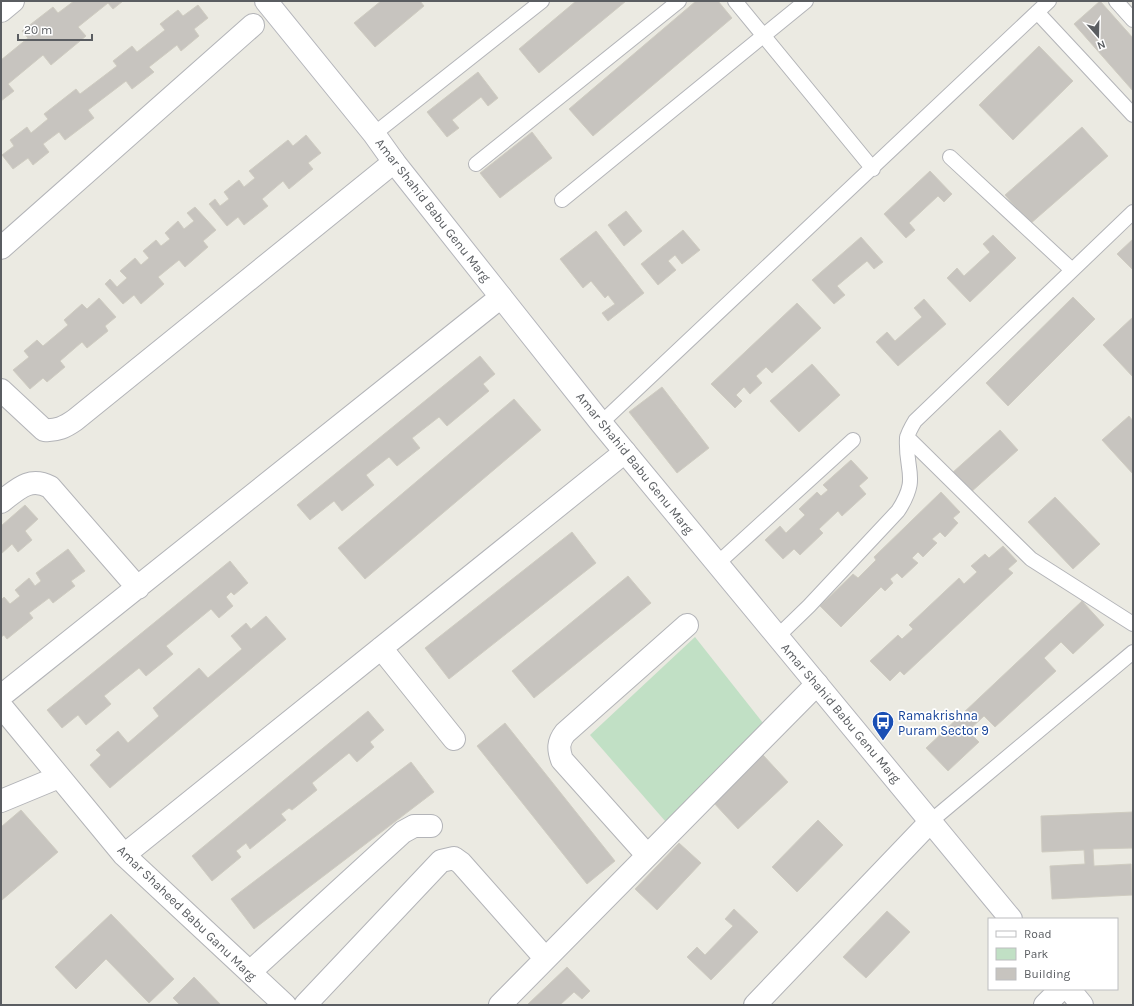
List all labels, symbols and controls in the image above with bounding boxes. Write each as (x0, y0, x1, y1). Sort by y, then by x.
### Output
scale bar (18, 16, 92, 42)
north arrow (1078, 16, 1118, 56)
text: 20 m (24, 23, 52, 37)
text: N (1095, 37, 1107, 52)
street label: Amar Shahid Babu Genu Marg (372, 135, 494, 285)
street label: Amar Shahid Babu Genu Marg (573, 389, 697, 537)
street label: Amar Shahid Babu Genu Marg (778, 640, 904, 786)
place label: Ramakrishna Puram Sector 9 (898, 708, 989, 738)
bus stop icon: Ramakrishna Puram Sector 9 (870, 709, 896, 742)
street label: Amar Shaheed Babu Ganu Marg (114, 842, 260, 984)
legend (988, 918, 1118, 990)
text: Road (1024, 927, 1052, 941)
text: Park (1024, 947, 1049, 961)
text: Building (1024, 967, 1071, 981)

